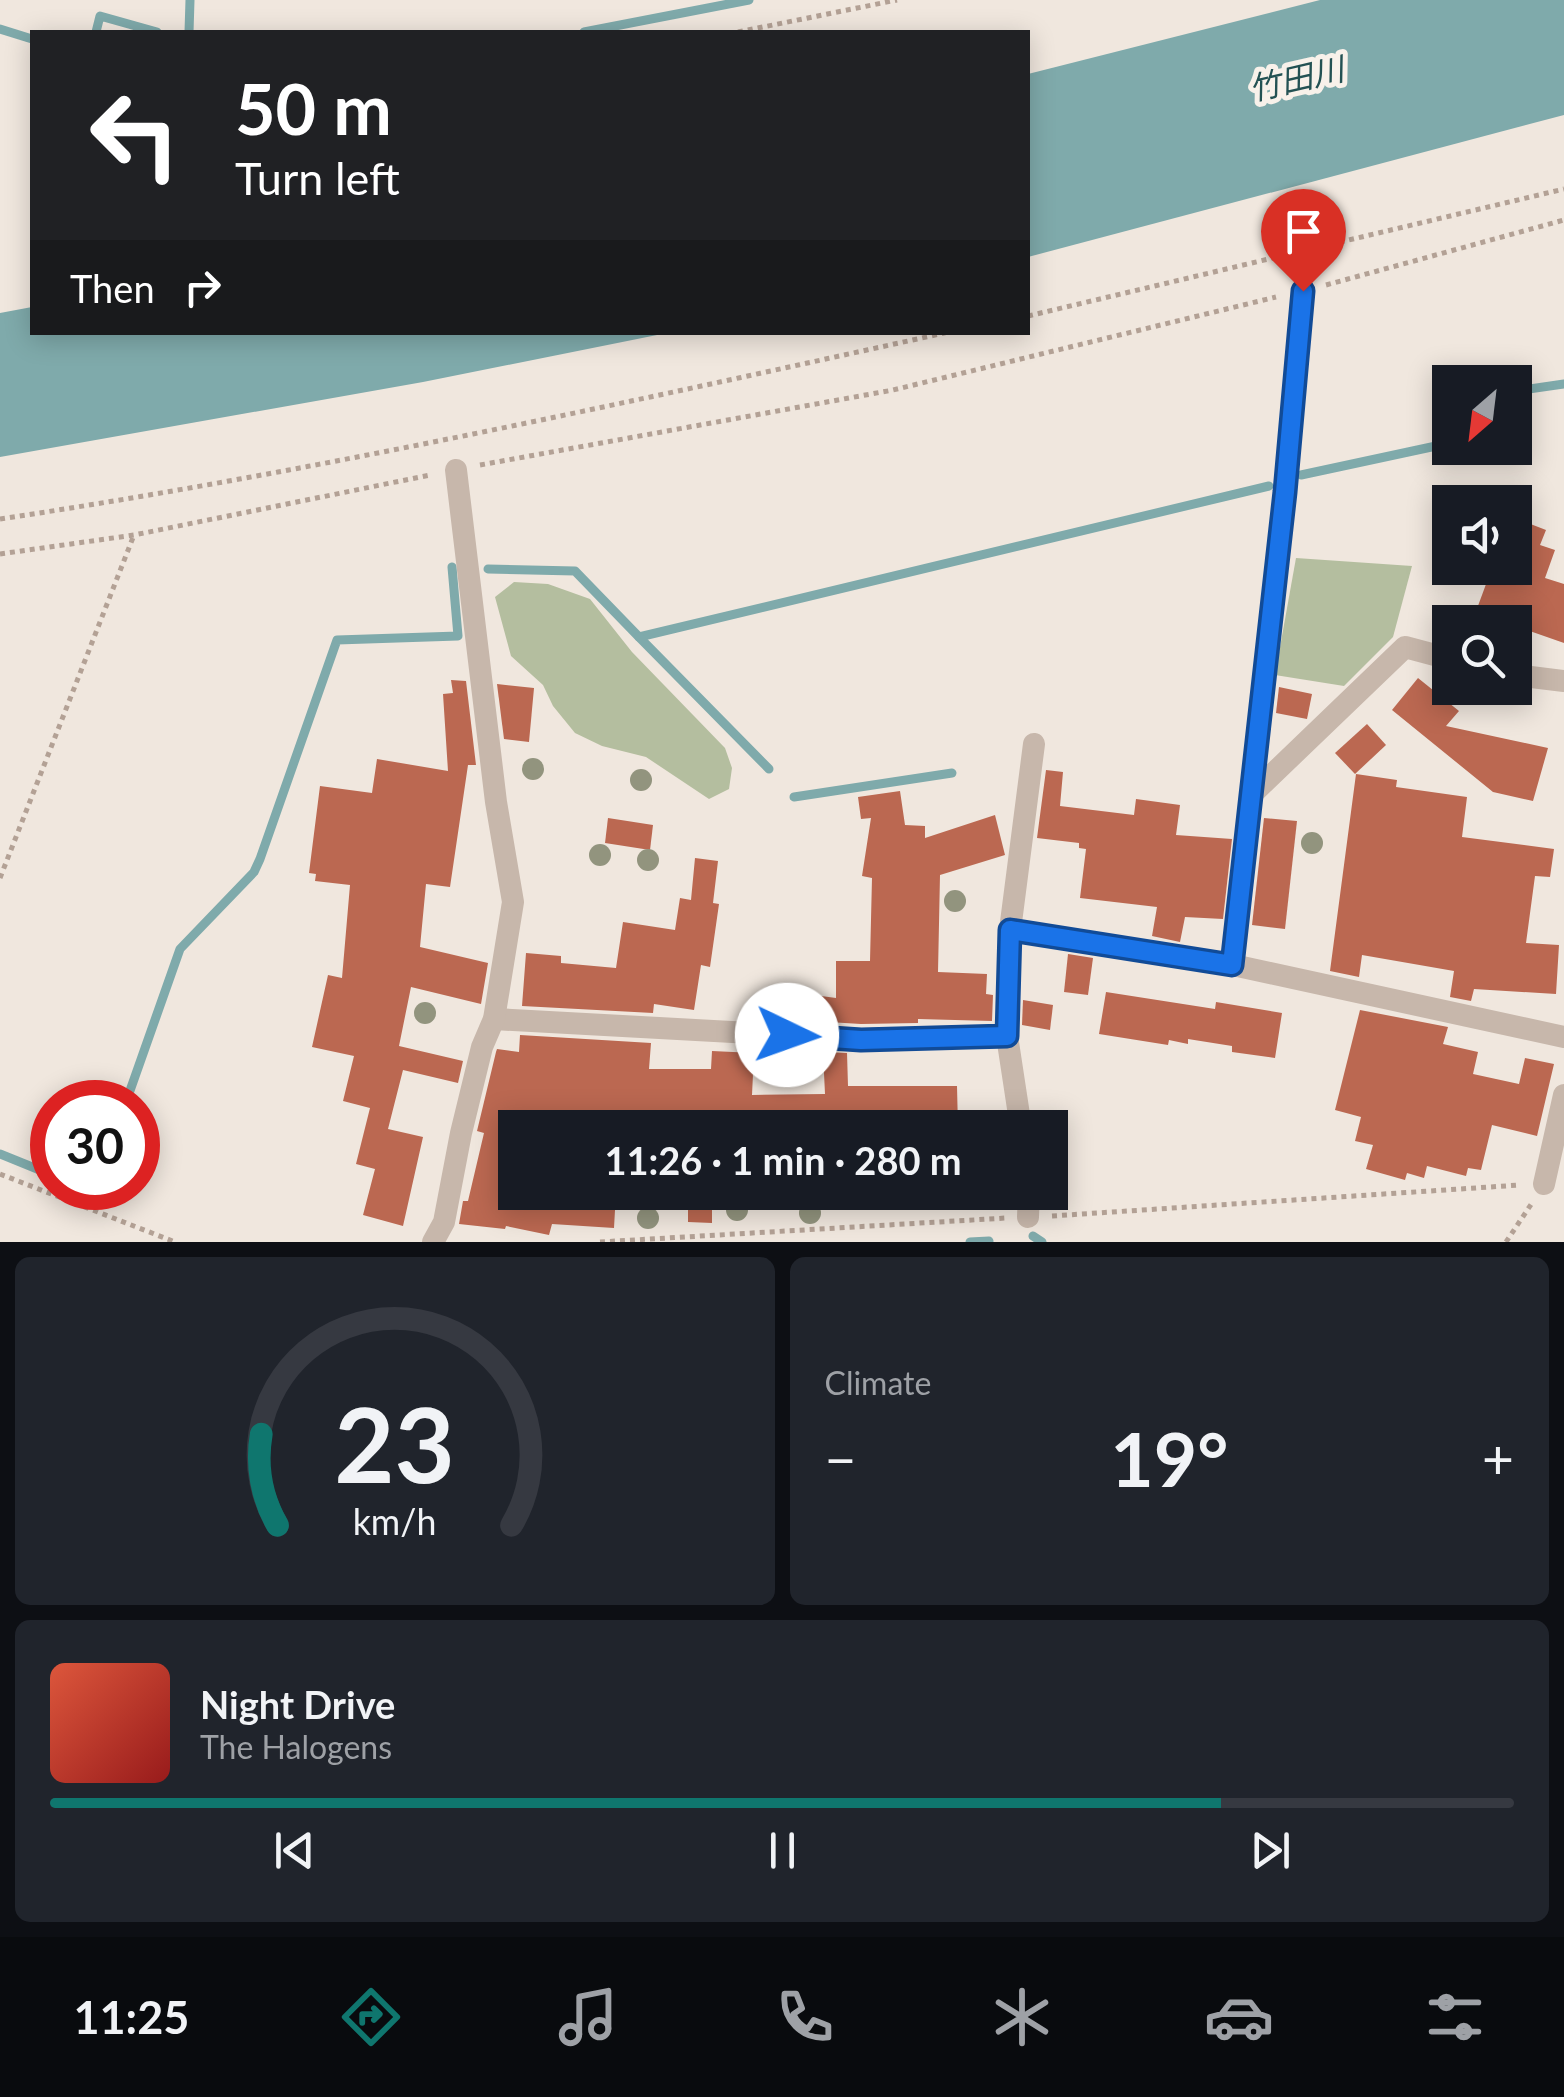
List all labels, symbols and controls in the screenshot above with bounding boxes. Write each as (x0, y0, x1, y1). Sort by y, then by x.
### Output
water label: 竹田川 (1245, 48, 1350, 108)
text: 50 m (235, 66, 392, 150)
icon: left (70, 70, 200, 200)
text: Turn left (235, 151, 400, 205)
pin (1261, 189, 1346, 292)
icon: arrive (1276, 204, 1331, 259)
icon: right (175, 260, 230, 315)
text: Then (70, 265, 155, 311)
north arrow (1432, 365, 1532, 465)
map controls (1432, 365, 1532, 705)
button: sound (1432, 485, 1532, 585)
button: search (1432, 605, 1532, 705)
position arrow (735, 983, 839, 1087)
speed limit sign: 30 (30, 1080, 160, 1210)
text: 11:26 · 1 min · 280 m (604, 1137, 962, 1183)
text: Climate (825, 1363, 931, 1402)
text: 23 (334, 1380, 455, 1505)
text: 19° (1110, 1413, 1228, 1503)
text: − (825, 1425, 856, 1491)
text: + (1482, 1425, 1514, 1491)
text: km/h (353, 1500, 437, 1543)
text: Night Drive (200, 1681, 395, 1727)
text: The Halogens (200, 1727, 392, 1766)
icon: previous (267, 1823, 322, 1878)
icon: pause (755, 1823, 810, 1878)
icon: next (1243, 1823, 1298, 1878)
icon: directions (336, 1982, 406, 2052)
icon: music (553, 1982, 623, 2052)
icon: phone (770, 1982, 840, 2052)
icon: climate (987, 1982, 1057, 2052)
icon: car (1204, 1982, 1274, 2052)
icon: filters (1420, 1982, 1490, 2052)
text: 11:25 (73, 1990, 189, 2044)

